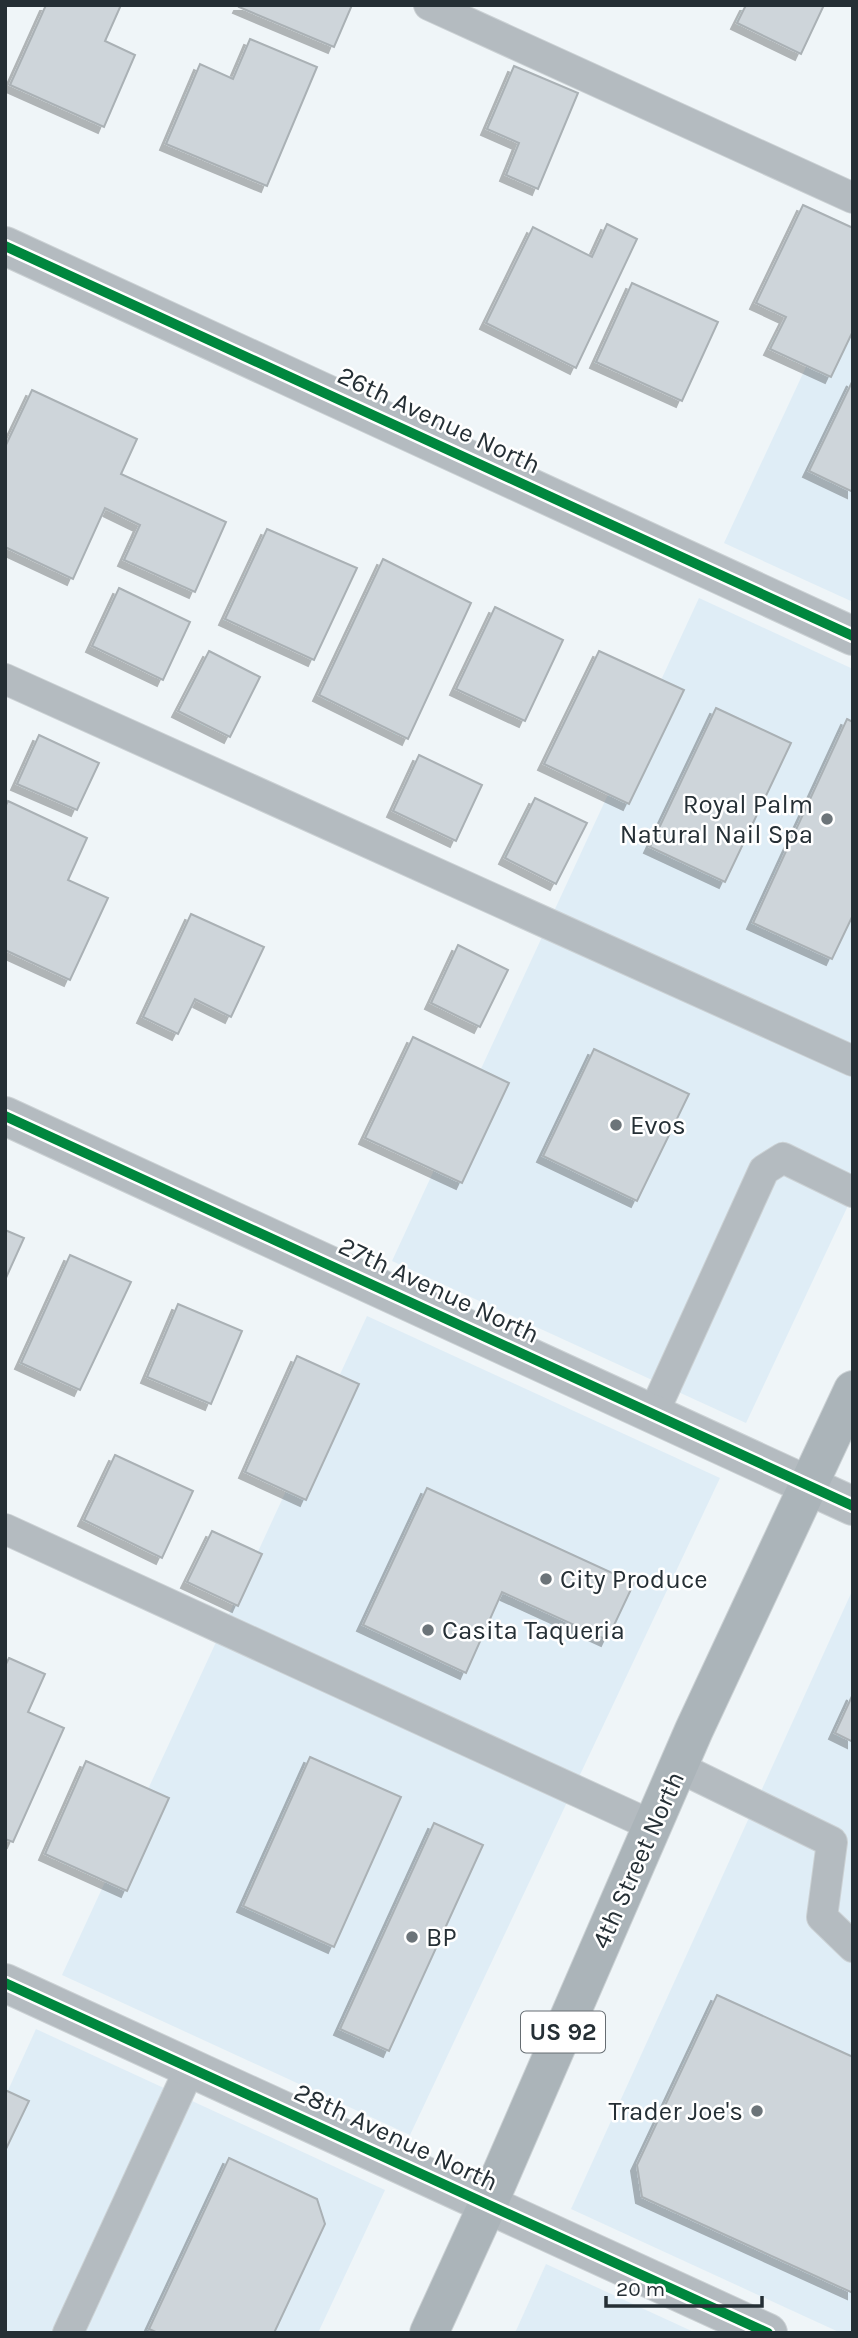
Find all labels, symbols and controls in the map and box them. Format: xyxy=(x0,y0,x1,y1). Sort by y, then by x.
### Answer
street label: 26th Avenue North xyxy=(333,359,545,481)
place label: Royal Palm Natural Nail Spa xyxy=(620,789,813,850)
marker: Royal Palm Natural Nail Spa xyxy=(819,811,835,827)
place label: Evos xyxy=(630,1110,686,1141)
marker: Evos xyxy=(608,1117,624,1133)
street label: 27th Avenue North xyxy=(334,1230,544,1350)
place label: City Produce xyxy=(560,1564,708,1595)
marker: City Produce xyxy=(538,1571,554,1587)
place label: Casita Taqueria xyxy=(442,1615,625,1646)
marker: Casita Taqueria xyxy=(420,1622,436,1638)
street label: 4th Street North xyxy=(585,1767,691,1953)
place label: BP xyxy=(426,1922,457,1953)
marker: BP xyxy=(404,1929,420,1945)
road number: US 92 xyxy=(521,2011,605,2052)
street label: 28th Avenue North xyxy=(289,2076,503,2198)
place label: Trader Joe's xyxy=(609,2096,743,2127)
marker: Trader Joe's xyxy=(749,2103,765,2119)
scale bar xyxy=(606,2264,762,2308)
text: 20 m xyxy=(616,2277,665,2301)

